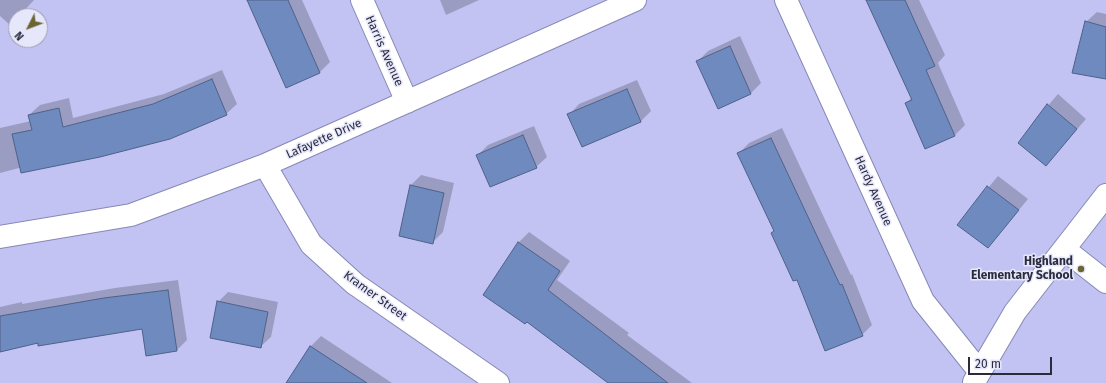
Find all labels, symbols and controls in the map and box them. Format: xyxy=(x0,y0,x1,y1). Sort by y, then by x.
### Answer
north arrow xyxy=(8,8,48,48)
street label: Harris Avenue xyxy=(362,13,406,89)
text: N xyxy=(12,29,27,43)
street label: Lafayette Drive xyxy=(284,116,364,162)
street label: Hardy Avenue xyxy=(851,154,895,228)
place label: Highland Elementary School xyxy=(971,255,1073,283)
marker: Highland Elementary School xyxy=(1076,264,1086,274)
street label: Kramer Street xyxy=(340,268,410,324)
scale bar xyxy=(970,349,1054,375)
text: 20 m xyxy=(975,357,1001,371)

